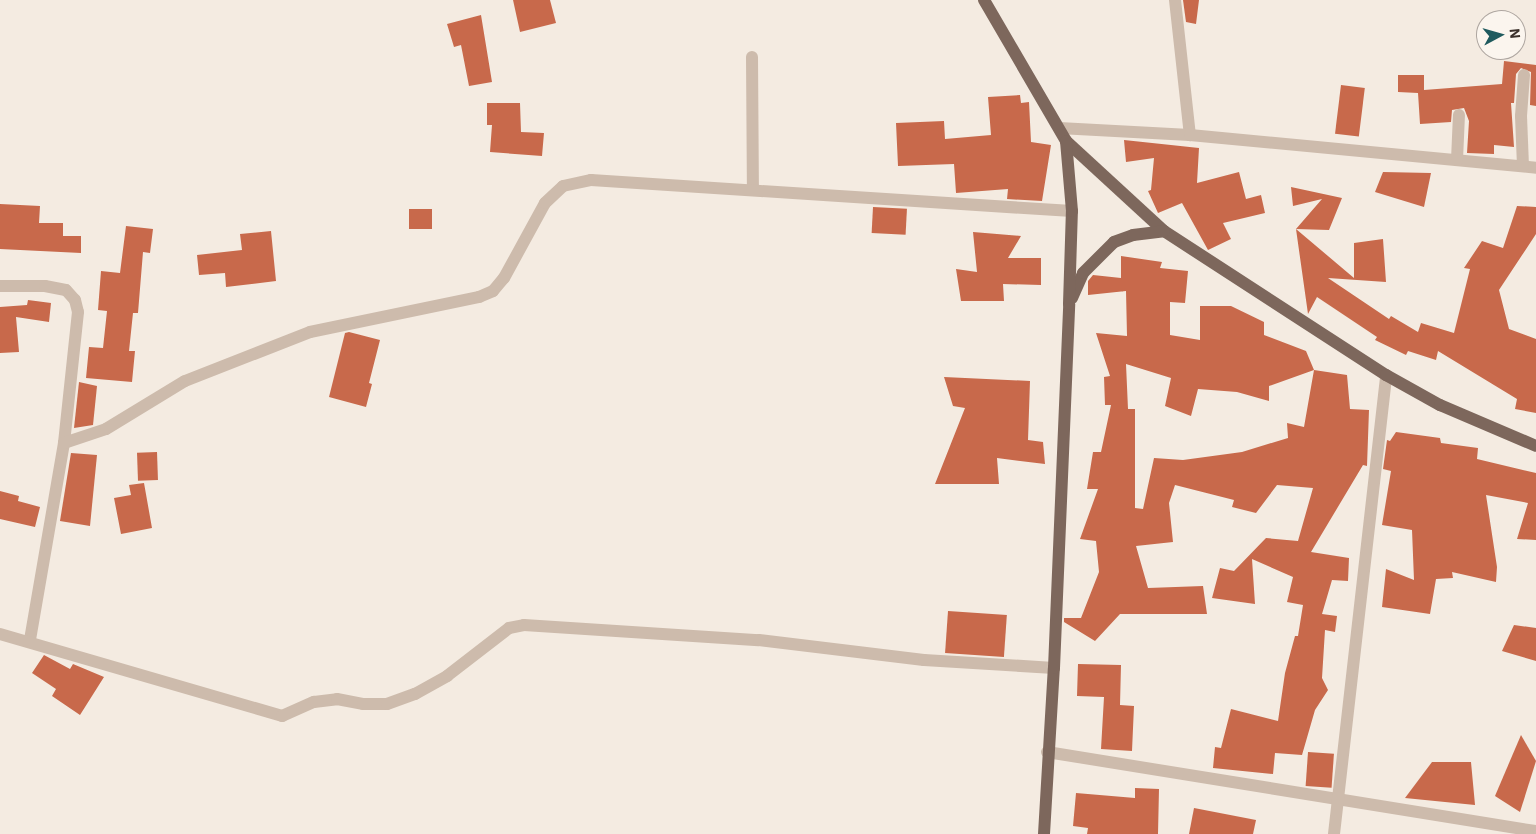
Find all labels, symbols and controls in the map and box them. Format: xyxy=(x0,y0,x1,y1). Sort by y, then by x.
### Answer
north arrow xyxy=(1476,10,1526,60)
text: N xyxy=(1505,28,1524,40)

